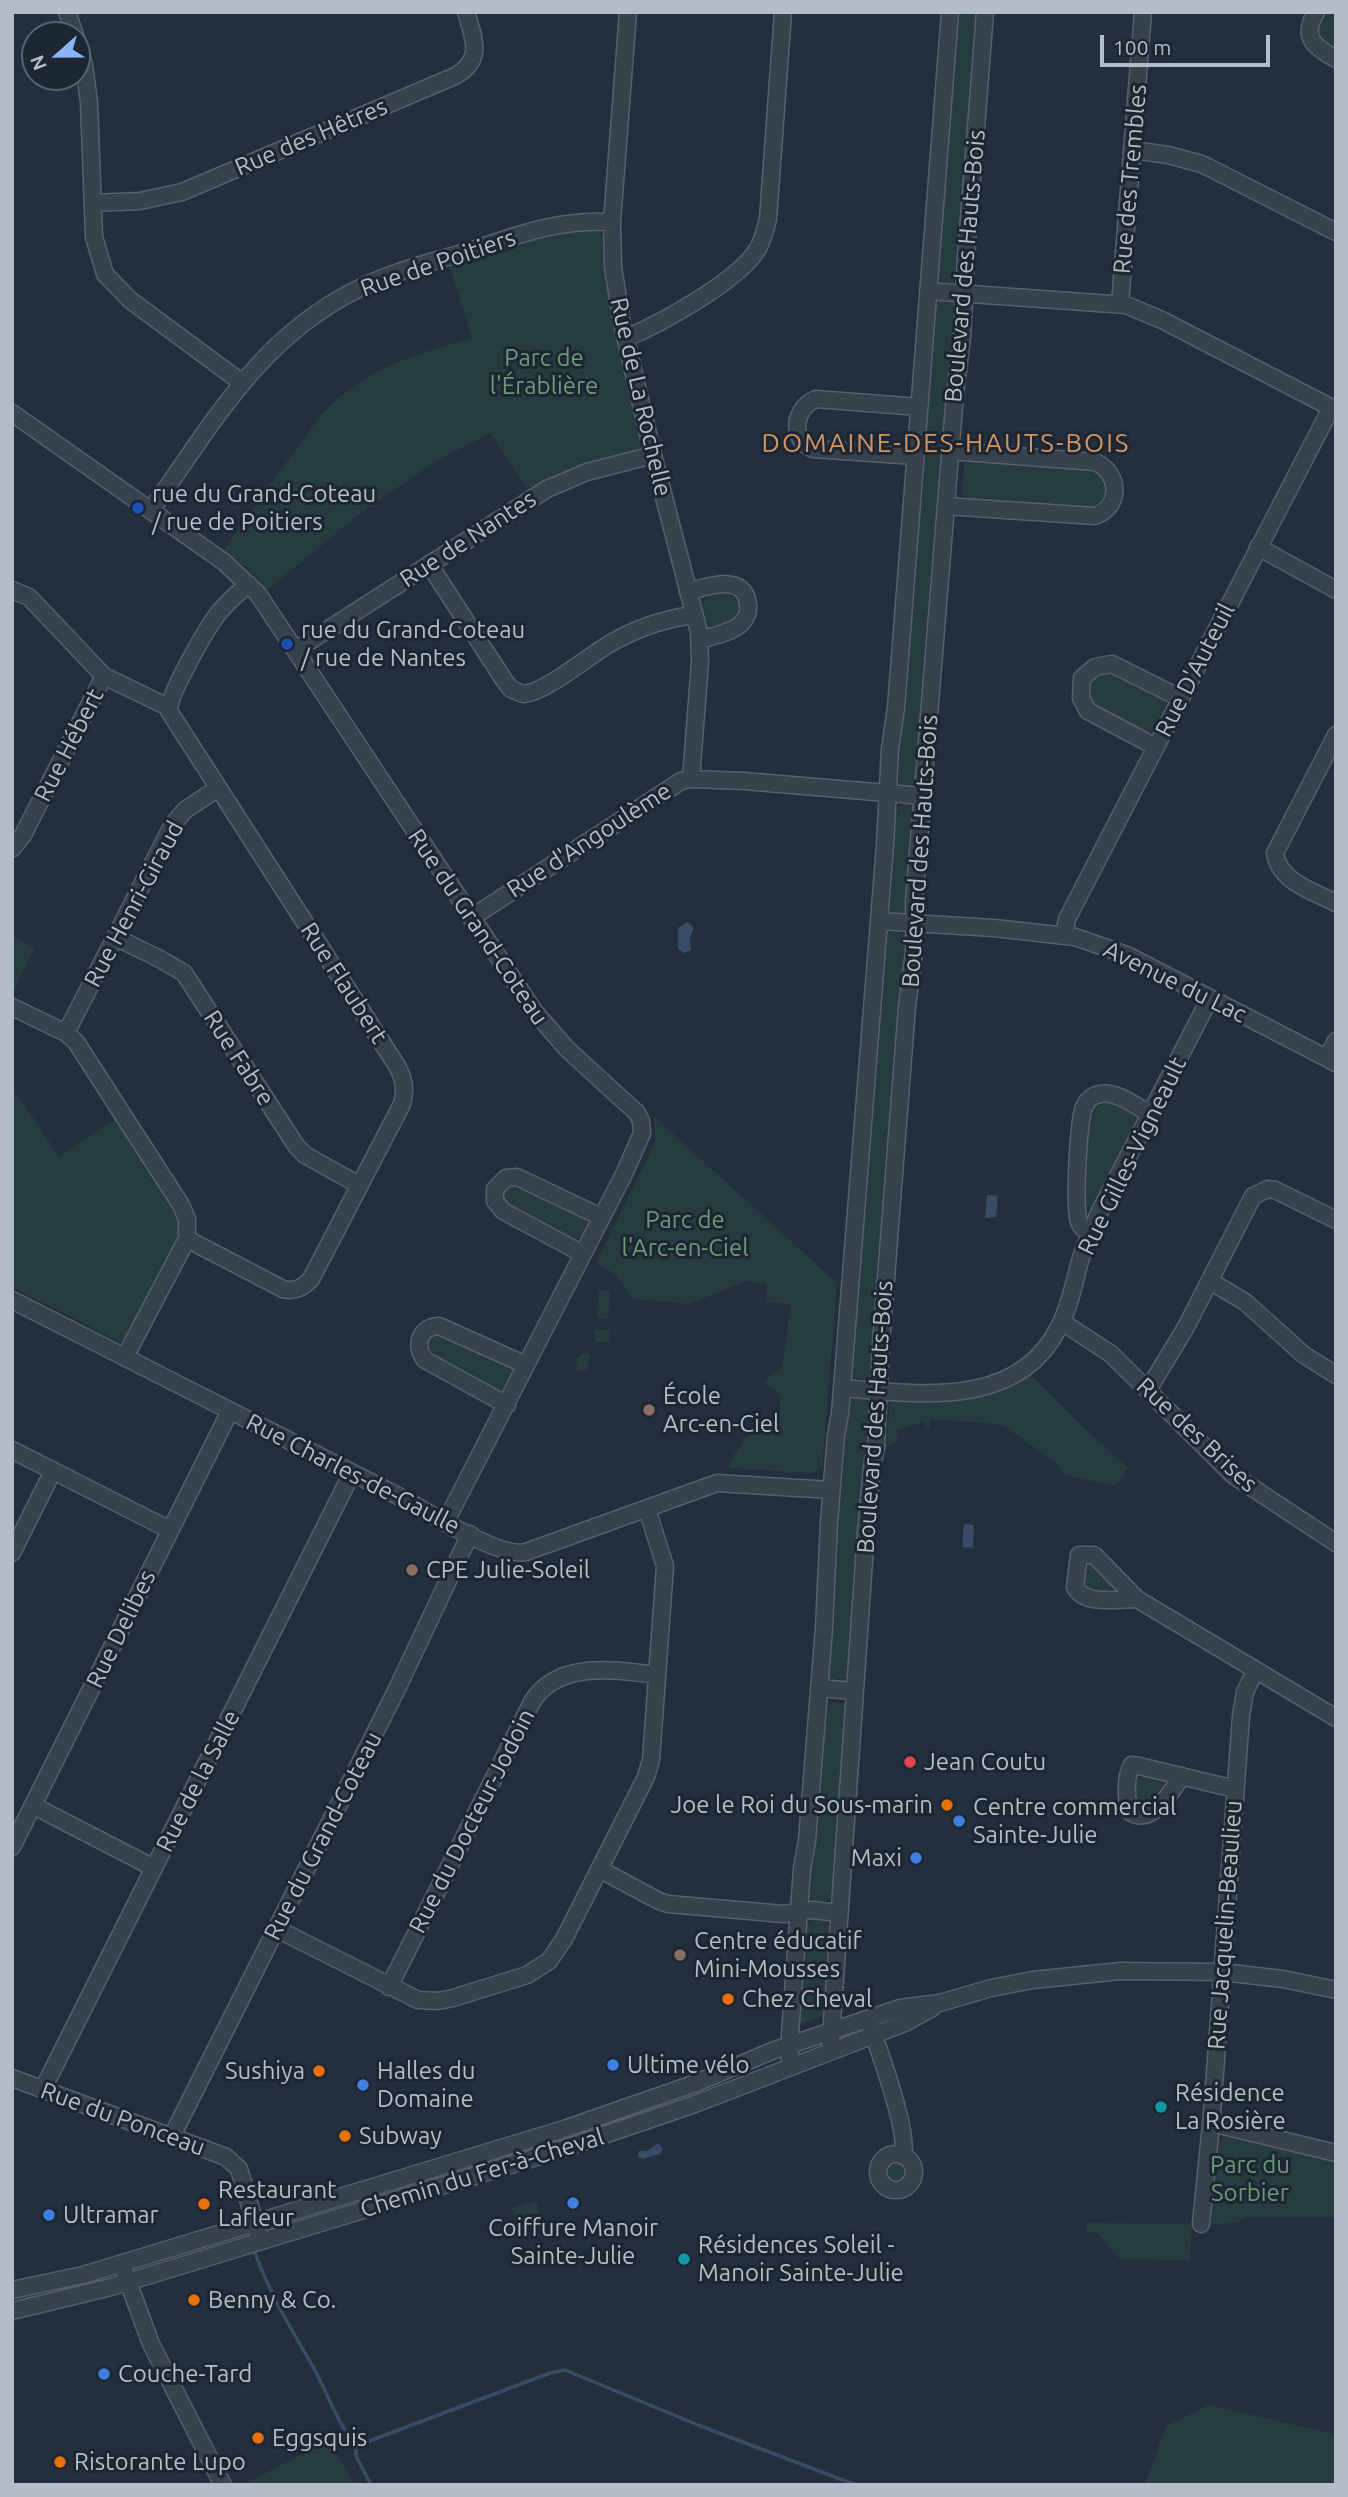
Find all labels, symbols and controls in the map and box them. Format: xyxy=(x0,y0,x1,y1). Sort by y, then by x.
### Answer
north arrow xyxy=(21,21,91,91)
scale bar xyxy=(1103,21,1273,65)
text: 100 m xyxy=(1113,35,1171,59)
text: N xyxy=(25,52,51,73)
street label: Rue des Trembles xyxy=(1107,83,1153,275)
street label: Rue des Hêtres xyxy=(230,92,392,182)
street label: Boulevard des Hauts-Bois xyxy=(939,129,991,403)
street label: Rue de Poitiers xyxy=(357,223,519,303)
street label: Rue de La Rochelle xyxy=(604,295,678,499)
park label: Parc de l'Érablière xyxy=(490,344,598,400)
district label: DOMAINE-DES-HAUTS-BOIS xyxy=(764,427,1128,459)
place label: rue du Grand-Coteau / rue de Poitiers xyxy=(152,480,376,536)
street label: Rue de Nantes xyxy=(395,484,541,594)
marker: rue du Grand-Coteau / rue de Poitiers xyxy=(130,500,146,516)
street label: Rue D'Auteuil xyxy=(1149,598,1241,742)
place label: rue du Grand-Coteau / rue de Nantes xyxy=(301,616,525,672)
marker: rue du Grand-Coteau / rue de Nantes xyxy=(279,636,295,652)
street label: Rue Hébert xyxy=(28,684,110,806)
street label: Boulevard des Hauts-Bois xyxy=(896,714,944,988)
street label: Rue d'Angoulème xyxy=(501,776,677,904)
street label: Rue Henri-Giraud xyxy=(78,816,190,992)
street label: Rue du Grand-Coteau xyxy=(402,824,554,1030)
street label: Rue Flaubert xyxy=(294,917,394,1049)
street label: Avenue du Lac xyxy=(1099,935,1251,1029)
street label: Rue Fabre xyxy=(198,1005,280,1111)
street label: Rue Gilles-Vigneault xyxy=(1072,1052,1192,1260)
park label: Parc de l'Arc-en-Ciel xyxy=(622,1206,748,1262)
street label: Boulevard des Hauts-Bois xyxy=(851,1280,899,1554)
street label: Rue des Brises xyxy=(1131,1372,1263,1498)
place label: École Arc-en-Ciel xyxy=(663,1382,779,1438)
marker: École Arc-en-Ciel xyxy=(641,1402,657,1418)
street label: Rue Charles-de-Gaulle xyxy=(241,1408,465,1540)
place label: CPE Julie-Soleil xyxy=(426,1556,590,1584)
marker: CPE Julie-Soleil xyxy=(404,1562,420,1578)
street label: Rue Delibes xyxy=(80,1565,162,1693)
street label: Rue du Docteur-Jodoin xyxy=(403,1704,541,1938)
street label: Rue de la Salle xyxy=(150,1705,246,1857)
street label: Rue du Grand-Coteau xyxy=(258,1727,388,1945)
place label: Jean Coutu xyxy=(924,1748,1046,1776)
marker: Jean Coutu xyxy=(902,1754,918,1770)
place label: Joe le Roi du Sous-marin xyxy=(671,1791,933,1819)
place label: Centre commercial Sainte-Julie xyxy=(973,1793,1176,1849)
marker: Joe le Roi du Sous-marin xyxy=(939,1797,955,1813)
street label: Rue Jacquelin-Beaulieu xyxy=(1202,1799,1248,2051)
marker: Centre commercial Sainte-Julie xyxy=(951,1813,967,1829)
place label: Maxi xyxy=(851,1844,902,1872)
marker: Maxi xyxy=(908,1850,924,1866)
place label: Centre éducatif Mini-Mousses xyxy=(694,1927,862,1983)
marker: Centre éducatif Mini-Mousses xyxy=(672,1947,688,1963)
place label: Chez Cheval xyxy=(742,1985,872,2013)
marker: Chez Cheval xyxy=(720,1991,736,2007)
place label: Ultime vélo xyxy=(627,2051,750,2079)
place label: Sushiya xyxy=(225,2057,305,2085)
place label: Halles du Domaine xyxy=(377,2057,476,2113)
marker: Ultime vélo xyxy=(605,2057,621,2073)
marker: Sushiya xyxy=(311,2063,327,2079)
street label: Rue du Ponceau xyxy=(37,2076,209,2162)
marker: Halles du Domaine xyxy=(355,2077,371,2093)
place label: Résidence La Rosière xyxy=(1175,2079,1286,2135)
marker: Résidence La Rosière xyxy=(1153,2099,1169,2115)
street label: Chemin du Fer-à-Cheval xyxy=(357,2122,607,2224)
place label: Subway xyxy=(359,2122,442,2150)
marker: Subway xyxy=(337,2128,353,2144)
park label: Parc du Sorbier xyxy=(1210,2151,1290,2207)
place label: Restaurant Lafleur xyxy=(218,2176,337,2232)
marker: Coiffure Manoir Sainte-Julie xyxy=(565,2195,581,2211)
marker: Restaurant Lafleur xyxy=(196,2196,212,2212)
place label: Ultramar xyxy=(63,2201,159,2229)
marker: Ultramar xyxy=(41,2207,57,2223)
place label: Coiffure Manoir Sainte-Julie xyxy=(488,2214,658,2270)
place label: Résidences Soleil - Manoir Sainte-Julie xyxy=(698,2231,904,2287)
marker: Résidences Soleil - Manoir Sainte-Julie xyxy=(676,2251,692,2267)
place label: Benny & Co. xyxy=(208,2286,337,2314)
marker: Benny & Co. xyxy=(186,2292,202,2308)
place label: Couche-Tard xyxy=(118,2360,252,2388)
marker: Couche-Tard xyxy=(96,2366,112,2382)
place label: Eggsquis xyxy=(272,2424,367,2452)
marker: Eggsquis xyxy=(250,2430,266,2446)
place label: Ristorante Lupo xyxy=(74,2448,246,2476)
marker: Ristorante Lupo xyxy=(52,2454,68,2470)

